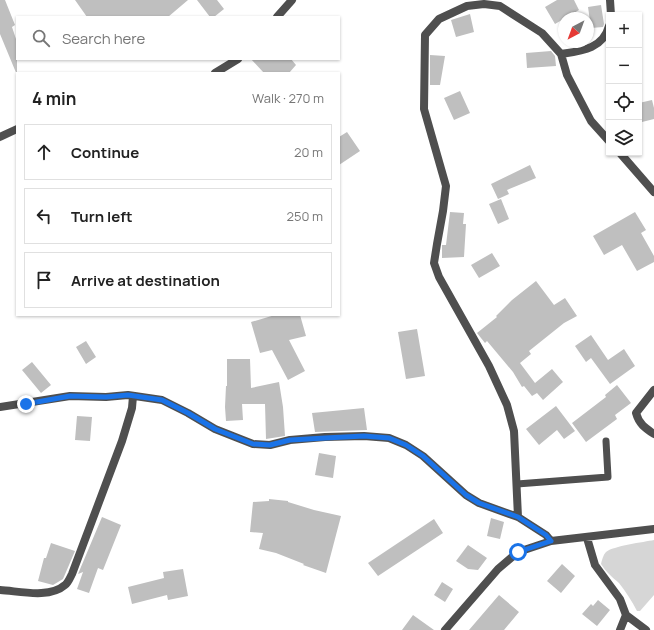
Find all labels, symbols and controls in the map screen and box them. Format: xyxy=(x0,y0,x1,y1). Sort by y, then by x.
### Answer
north arrow xyxy=(558,12,594,48)
map controls xyxy=(606,12,642,156)
button: + xyxy=(606,12,642,48)
search box xyxy=(16,16,340,60)
icon: search xyxy=(30,27,52,49)
text: Search here xyxy=(62,28,145,49)
button: − xyxy=(606,48,642,84)
button: locate xyxy=(606,84,642,120)
text: 4 min xyxy=(32,87,76,110)
text: Walk · 270 m xyxy=(252,89,324,107)
button: layers xyxy=(606,120,642,156)
icon: ahead xyxy=(33,141,55,163)
text: Continue xyxy=(71,142,139,163)
text: 20 m xyxy=(294,143,323,161)
icon: left xyxy=(33,205,55,227)
text: Turn left xyxy=(71,206,133,227)
text: 250 m xyxy=(287,207,323,225)
icon: arrive xyxy=(33,269,55,291)
text: Arrive at destination xyxy=(71,270,220,291)
route end xyxy=(17,395,35,413)
route start xyxy=(509,543,527,561)

